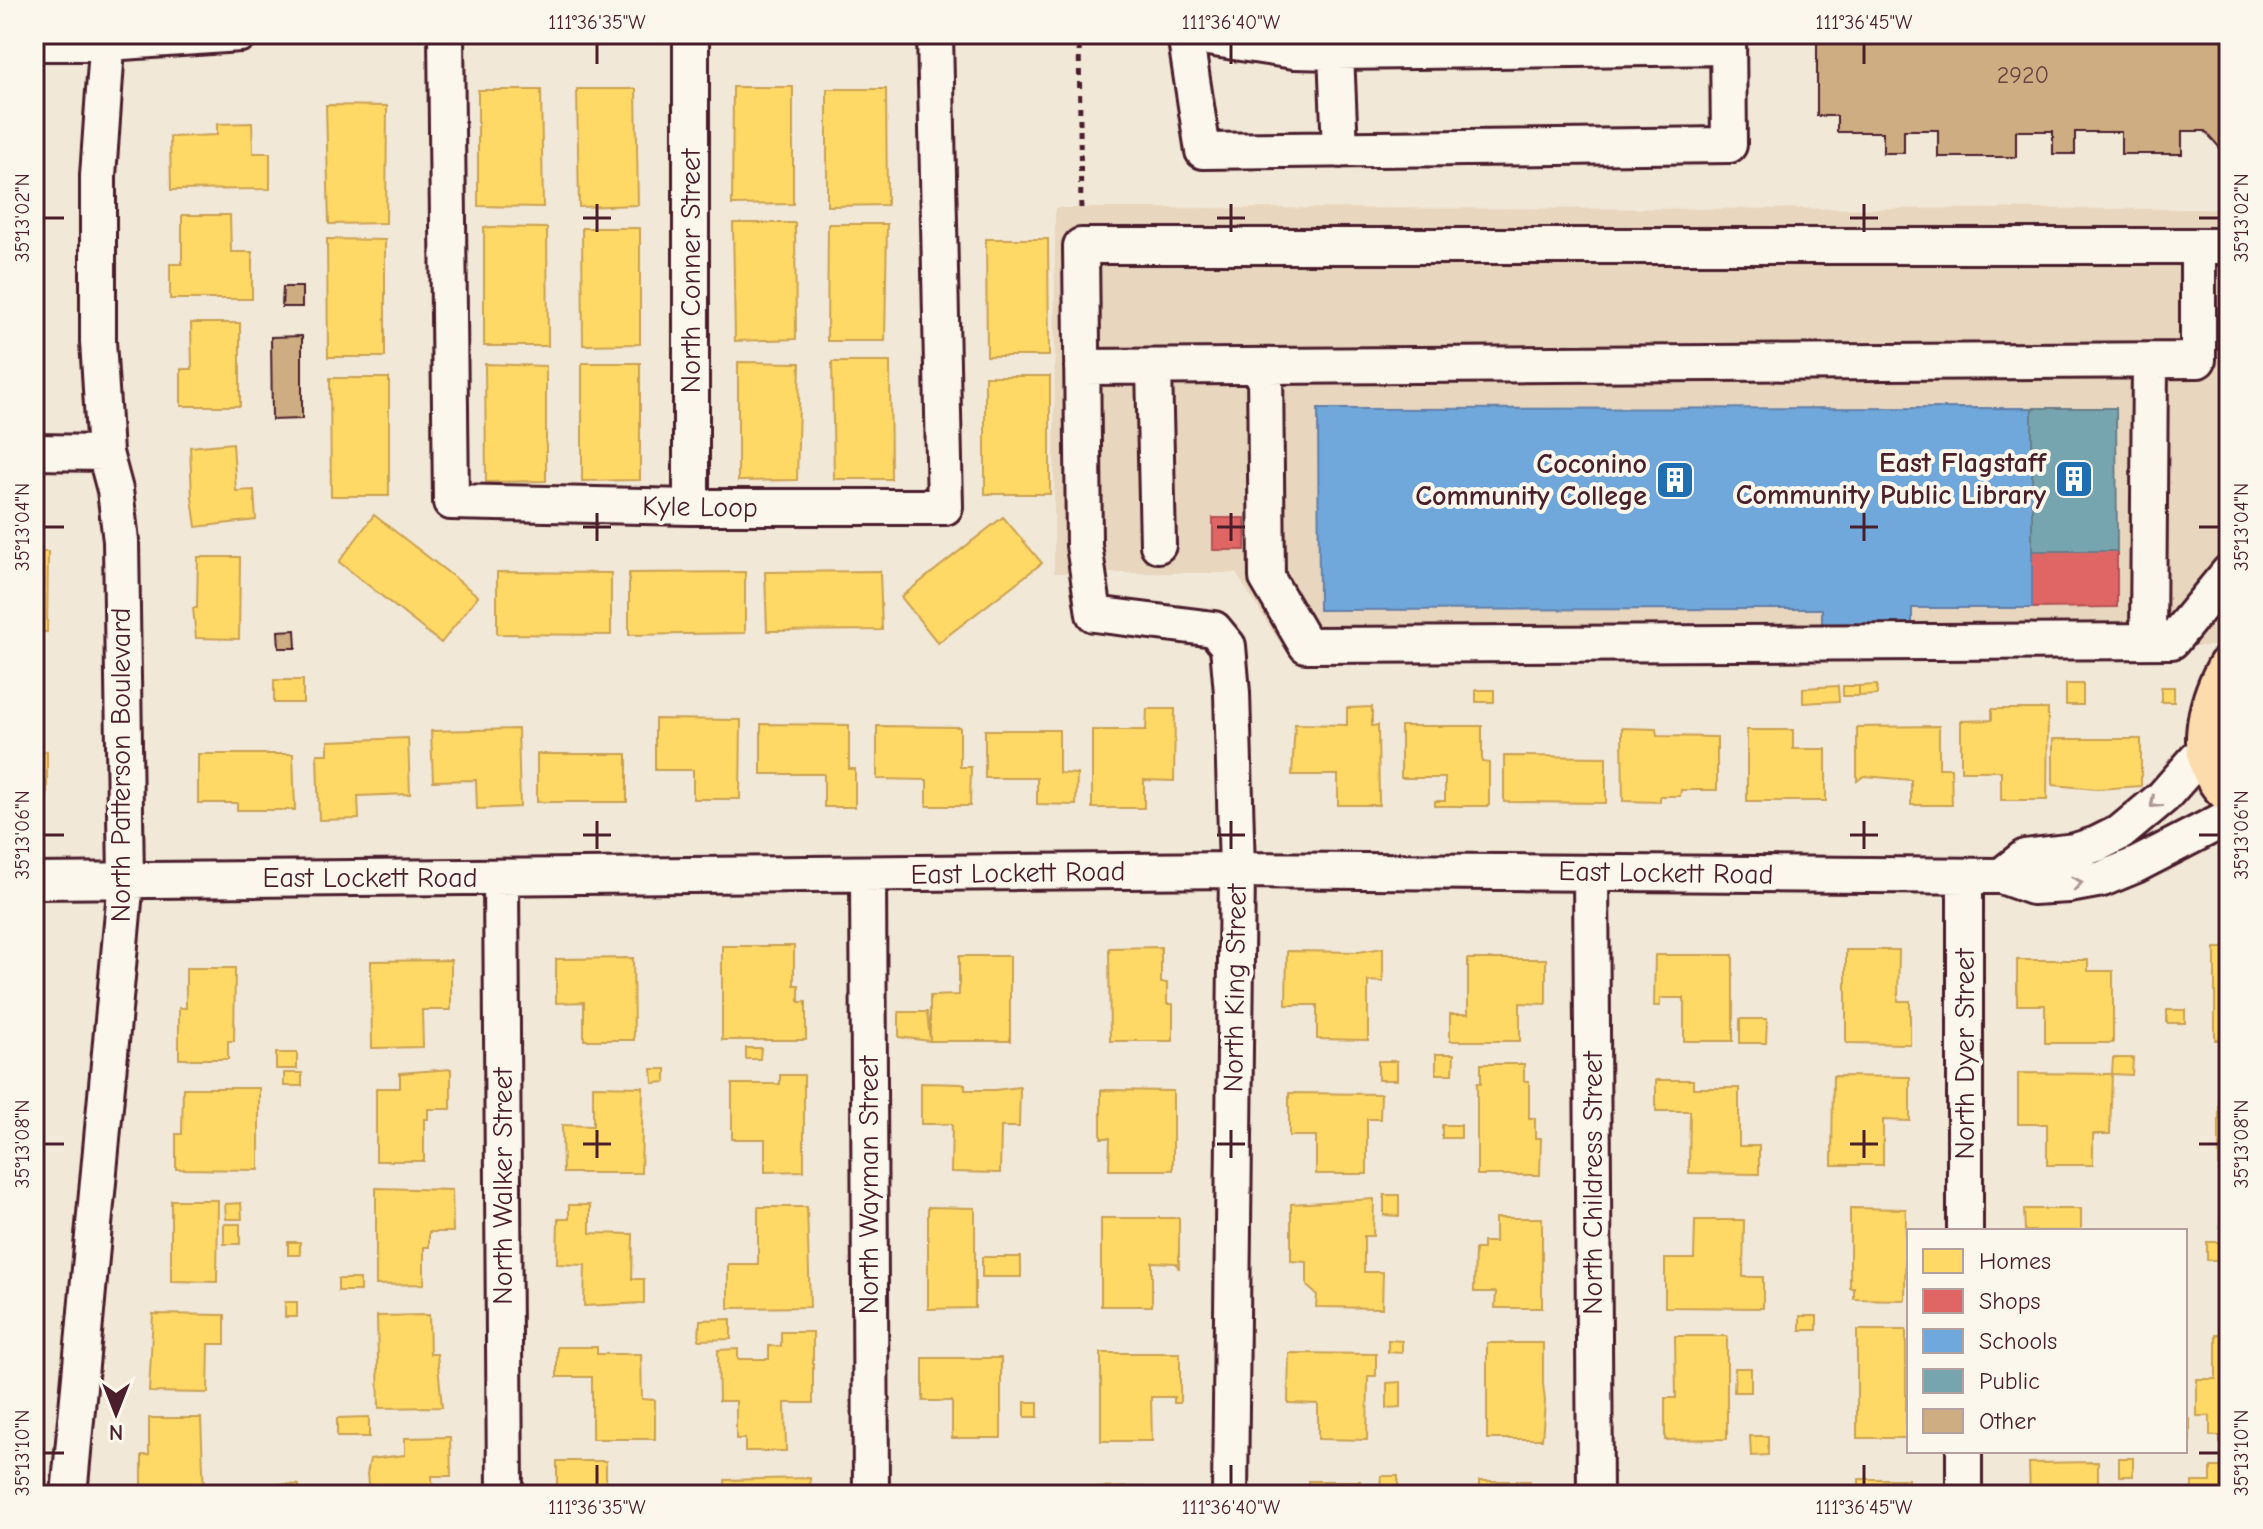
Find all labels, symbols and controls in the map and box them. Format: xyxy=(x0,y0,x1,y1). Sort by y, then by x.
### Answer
text: 111°36'35"W xyxy=(548,11,646,34)
text: 111°36'40"W xyxy=(1182,11,1281,34)
text: 111°36'45"W xyxy=(1816,11,1913,34)
house number: 2920 xyxy=(1997,61,2049,89)
street label: North Conner Street xyxy=(675,148,707,393)
text: 35°13'02"N xyxy=(11,173,34,263)
text: 35°13'02"N xyxy=(2230,173,2253,263)
place label: East Flagstaff Community Public Library xyxy=(1736,447,2047,511)
place label: Coconino Community College xyxy=(1415,448,1647,512)
building icon: East Flagstaff Community Public Library xyxy=(2053,458,2095,500)
building icon: Coconino Community College xyxy=(1654,459,1696,501)
text: 35°13'04"N xyxy=(11,483,34,571)
text: 35°13'04"N xyxy=(2230,483,2253,571)
street label: Kyle Loop xyxy=(642,490,758,524)
street label: North Patterson Boulevard xyxy=(105,608,137,922)
text: 35°13'06"N xyxy=(11,790,34,880)
text: 35°13'06"N xyxy=(2230,790,2253,880)
one-way arrow xyxy=(2150,794,2165,808)
street label: East Lockett Road xyxy=(910,855,1126,891)
street label: East Lockett Road xyxy=(1558,855,1774,891)
street label: East Lockett Road xyxy=(263,862,478,894)
one-way arrow xyxy=(2070,876,2084,893)
street label: North King Street xyxy=(1217,882,1253,1093)
street label: North Dyer Street xyxy=(1949,947,1981,1160)
street label: North Childress Street xyxy=(1577,1050,1609,1315)
street label: North Wayman Street xyxy=(853,1055,885,1314)
street label: North Walker Street xyxy=(487,1066,519,1305)
text: 35°13'08"N xyxy=(11,1100,34,1189)
text: 35°13'08"N xyxy=(2230,1100,2253,1189)
legend xyxy=(1907,1229,2187,1453)
text: Homes xyxy=(1979,1247,2051,1275)
text: Shops xyxy=(1979,1287,2040,1315)
text: Schools xyxy=(1979,1327,2057,1355)
text: Public xyxy=(1979,1367,2040,1395)
north arrow xyxy=(76,1373,156,1453)
text: Other xyxy=(1979,1407,2036,1435)
text: 35°13'10"N xyxy=(11,1410,34,1496)
text: 35°13'10"N xyxy=(2230,1410,2253,1496)
text: N xyxy=(109,1419,123,1445)
text: 111°36'35"W xyxy=(548,1496,646,1519)
text: 111°36'40"W xyxy=(1182,1496,1281,1519)
text: 111°36'45"W xyxy=(1816,1496,1913,1519)

